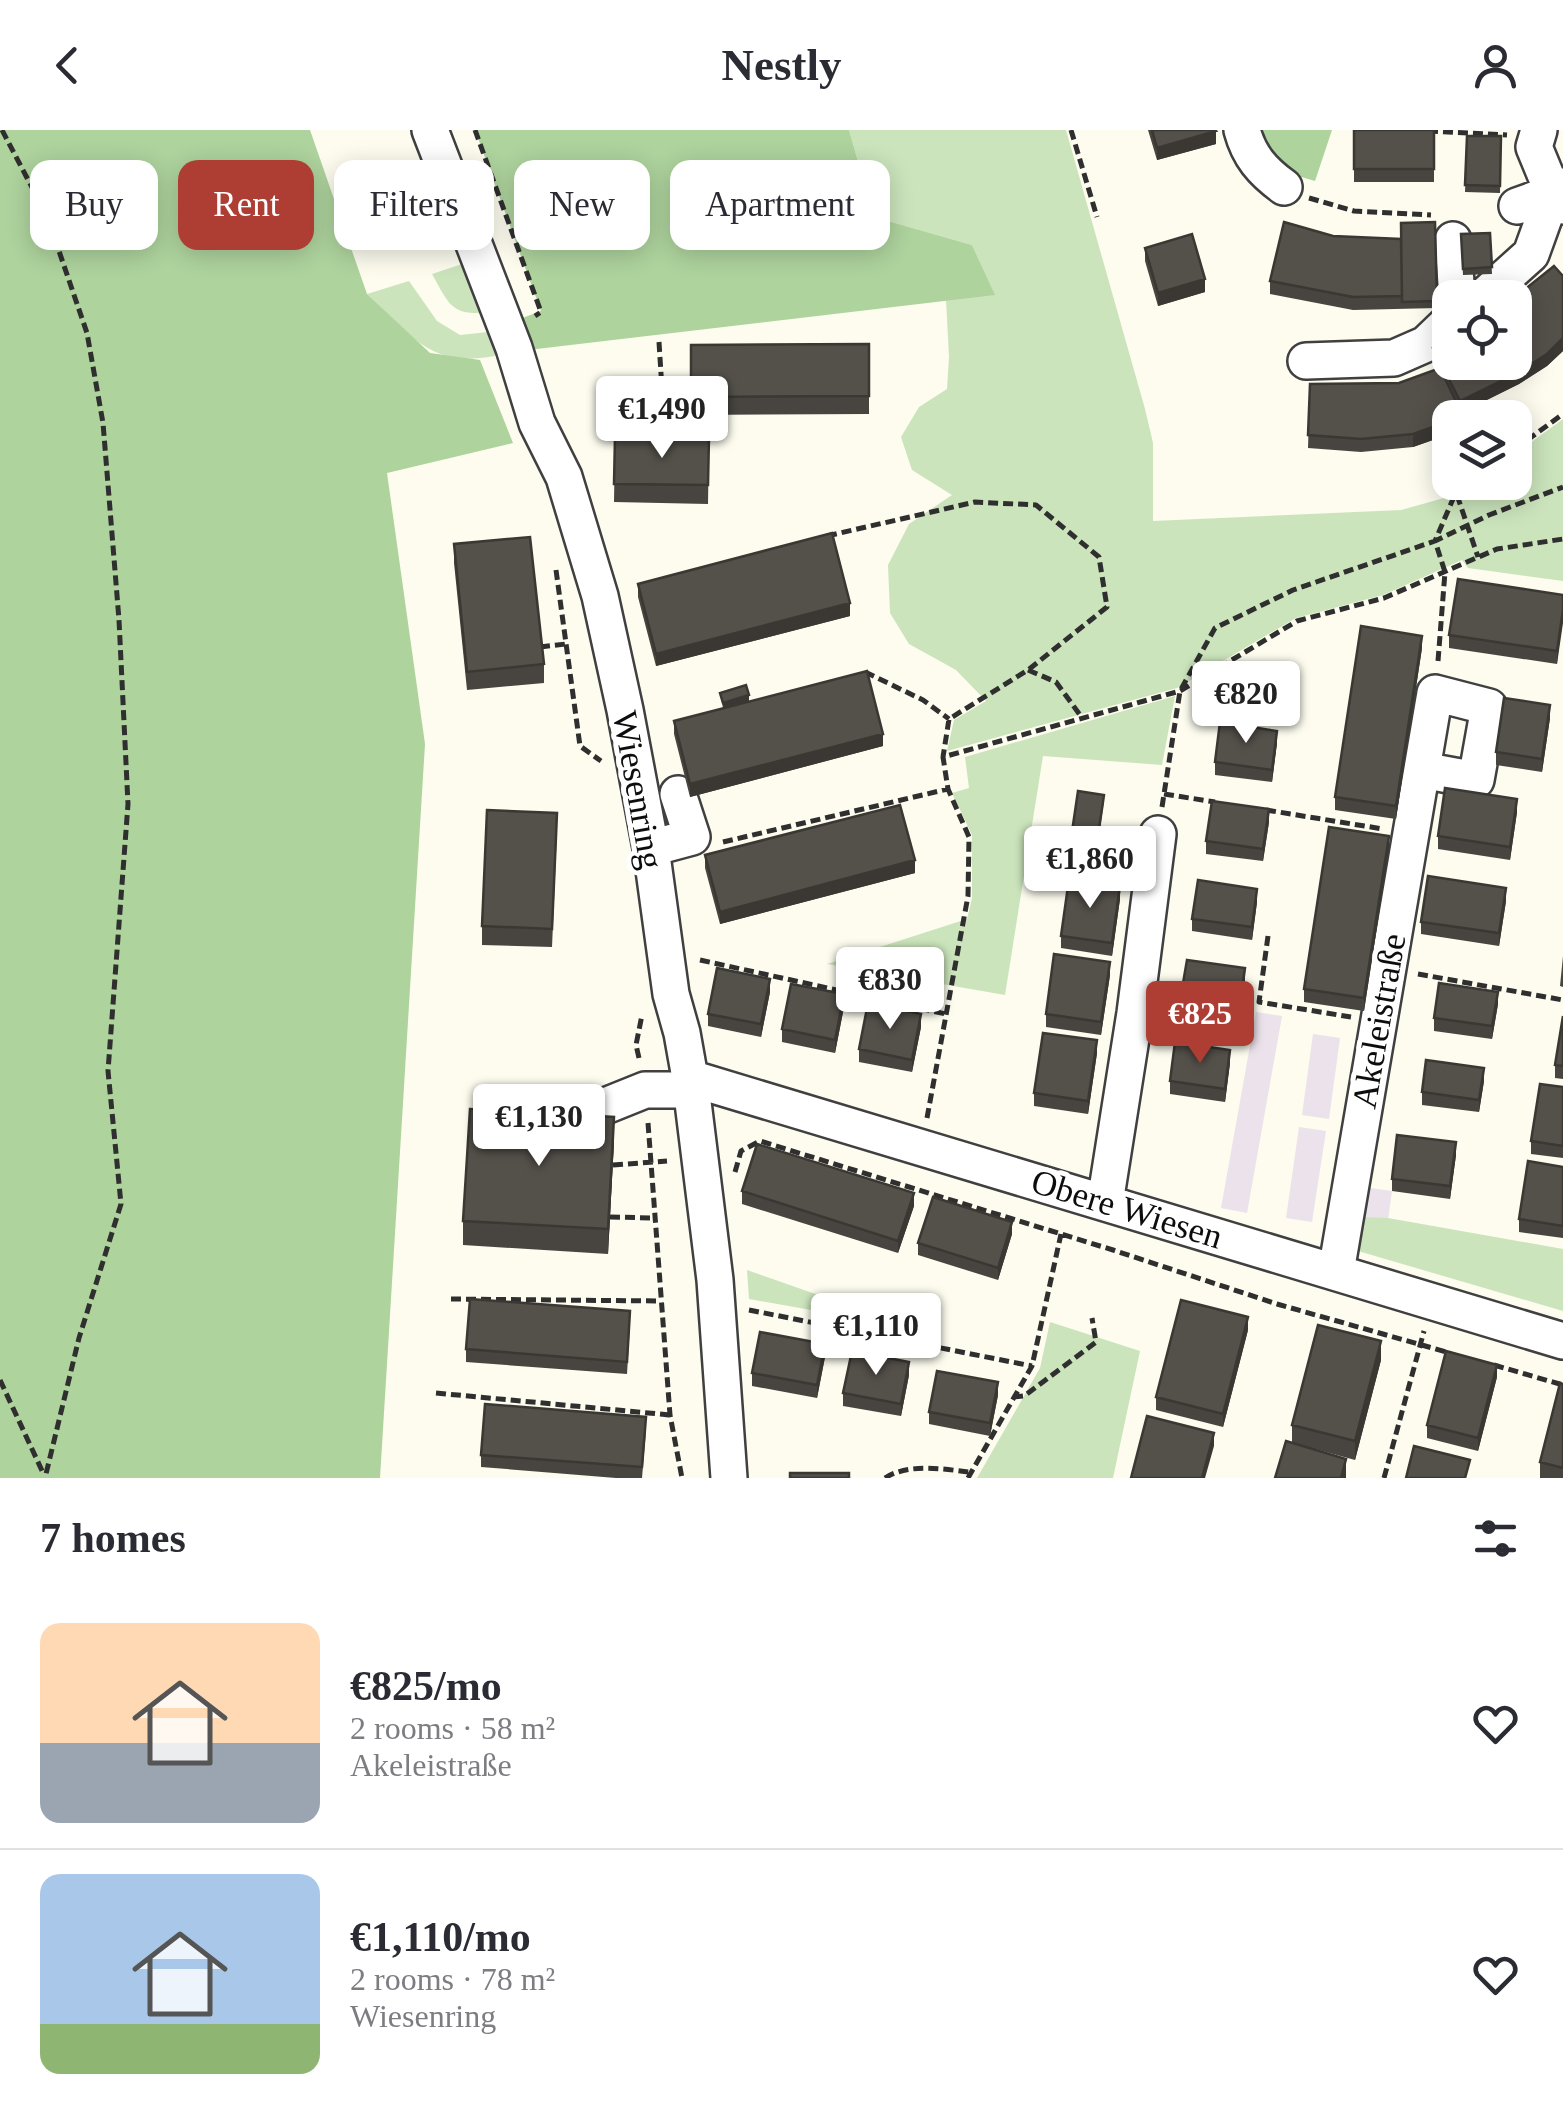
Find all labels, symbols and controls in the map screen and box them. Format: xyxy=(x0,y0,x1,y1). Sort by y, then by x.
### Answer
icon: back xyxy=(40,38,95,93)
icon: person xyxy=(1468,38,1523,93)
text: Nestly xyxy=(722,40,841,90)
chip: Buy xyxy=(30,160,158,250)
chip: Rent xyxy=(178,160,314,250)
chip: Filters xyxy=(334,160,494,250)
chip: New xyxy=(514,160,650,250)
chip: Apartment xyxy=(670,160,890,250)
map controls xyxy=(1432,280,1532,500)
button: locate xyxy=(1432,280,1532,380)
pin: €1,490 xyxy=(581,376,743,461)
text: €1,490 xyxy=(618,390,706,426)
button: layers xyxy=(1432,400,1532,500)
pin: €820 xyxy=(1187,661,1305,746)
text: €820 xyxy=(1214,675,1278,711)
street label: Wiesenring xyxy=(605,708,671,872)
pin: €1,860 xyxy=(1009,826,1171,911)
text: €1,860 xyxy=(1046,840,1134,876)
street label: Akeleistraße xyxy=(1344,931,1414,1111)
pin: €830 xyxy=(831,947,949,1032)
text: €830 xyxy=(858,961,922,997)
pin: €825 xyxy=(1141,981,1259,1066)
text: €825 xyxy=(1168,995,1232,1031)
pin: €1,130 xyxy=(458,1084,620,1169)
text: €1,130 xyxy=(495,1098,583,1134)
street label: Obere Wiesen xyxy=(1027,1162,1227,1256)
pin: €1,110 xyxy=(795,1293,957,1378)
text: €1,110 xyxy=(833,1307,919,1343)
icon: filters xyxy=(1468,1511,1523,1566)
text: 7 homes xyxy=(40,1515,186,1561)
icon: home xyxy=(120,1663,240,1783)
text: €825/mo xyxy=(350,1663,502,1709)
icon: heart xyxy=(1468,1696,1523,1751)
text: 2 rooms · 58 m² xyxy=(350,1710,555,1746)
text: Akeleistraße xyxy=(350,1747,512,1783)
icon: home xyxy=(120,1914,240,2034)
text: €1,110/mo xyxy=(350,1914,531,1960)
icon: heart xyxy=(1468,1947,1523,2002)
text: 2 rooms · 78 m² xyxy=(350,1961,555,1997)
text: Wiesenring xyxy=(350,1998,496,2034)

